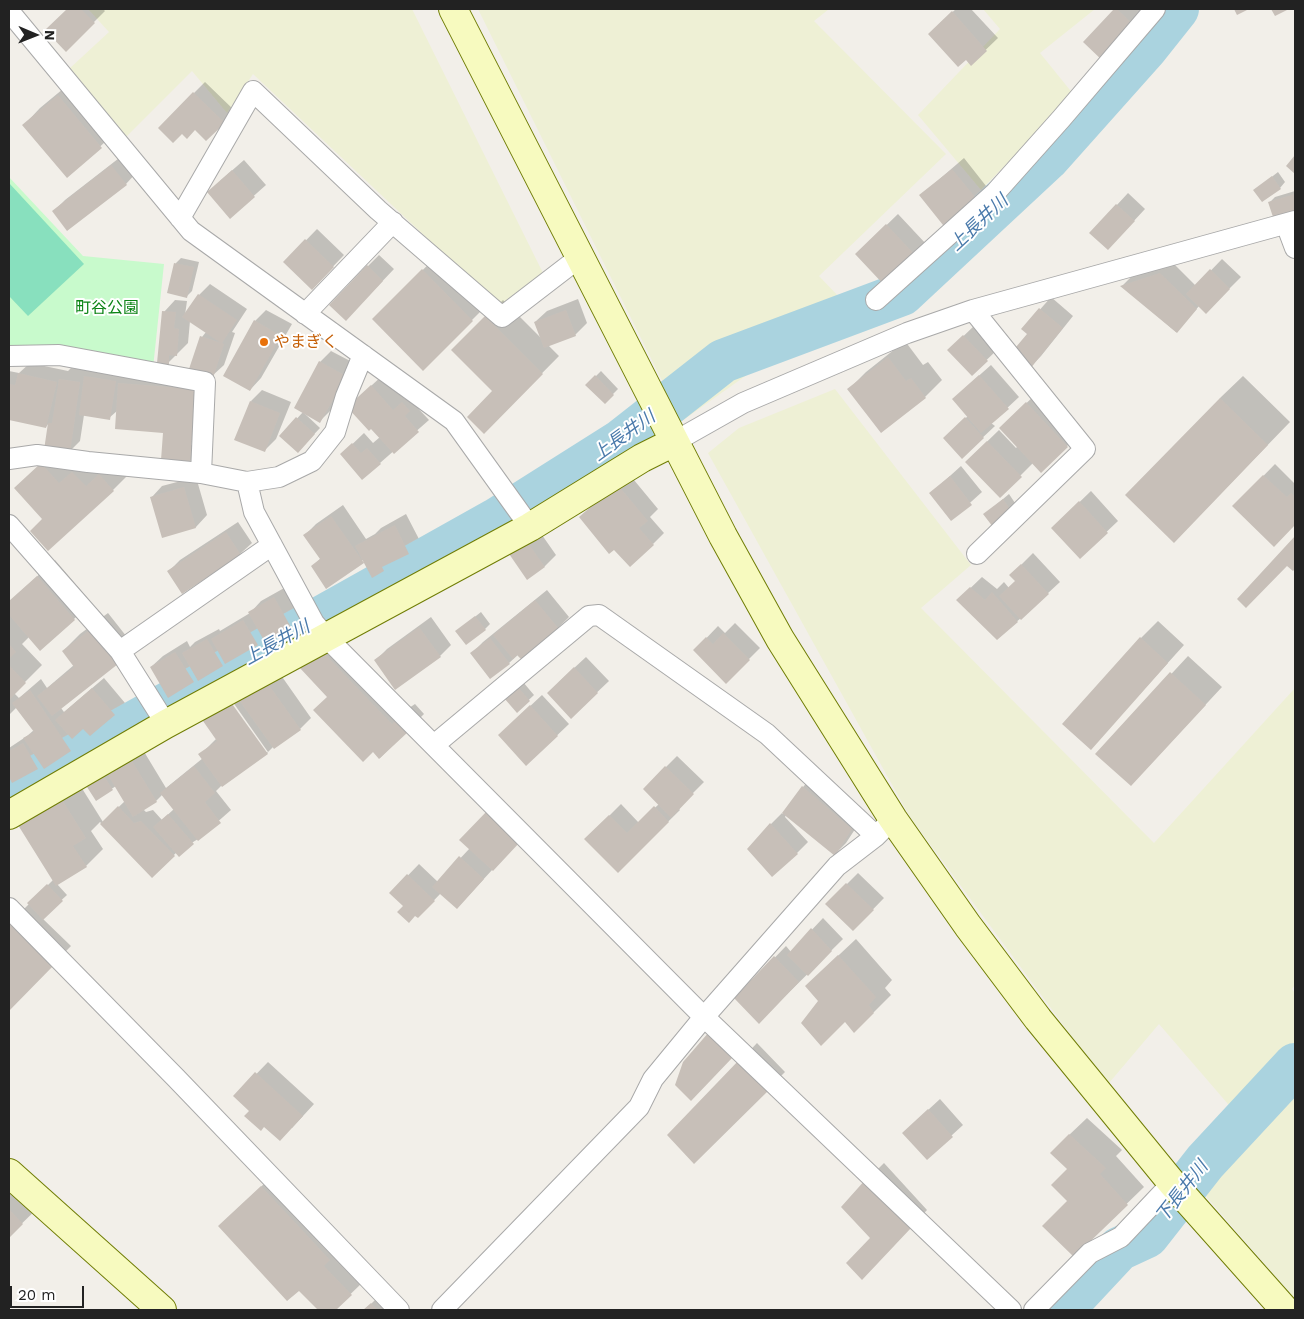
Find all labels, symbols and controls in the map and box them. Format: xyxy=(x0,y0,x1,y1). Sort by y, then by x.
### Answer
north arrow xyxy=(10,10,60,60)
text: N xyxy=(42,30,58,41)
water label: 上長井川 xyxy=(945,191,1013,255)
park label: 町谷公園 xyxy=(75,298,139,318)
place label: やまぎく xyxy=(274,332,338,352)
marker: やまぎく xyxy=(258,336,270,348)
water label: 上長井川 xyxy=(589,406,659,466)
water label: 上長井川 xyxy=(240,616,314,670)
water label: 下長井川 xyxy=(1151,1157,1213,1227)
scale bar xyxy=(12,1276,86,1308)
text: 20 m xyxy=(18,1286,56,1304)

